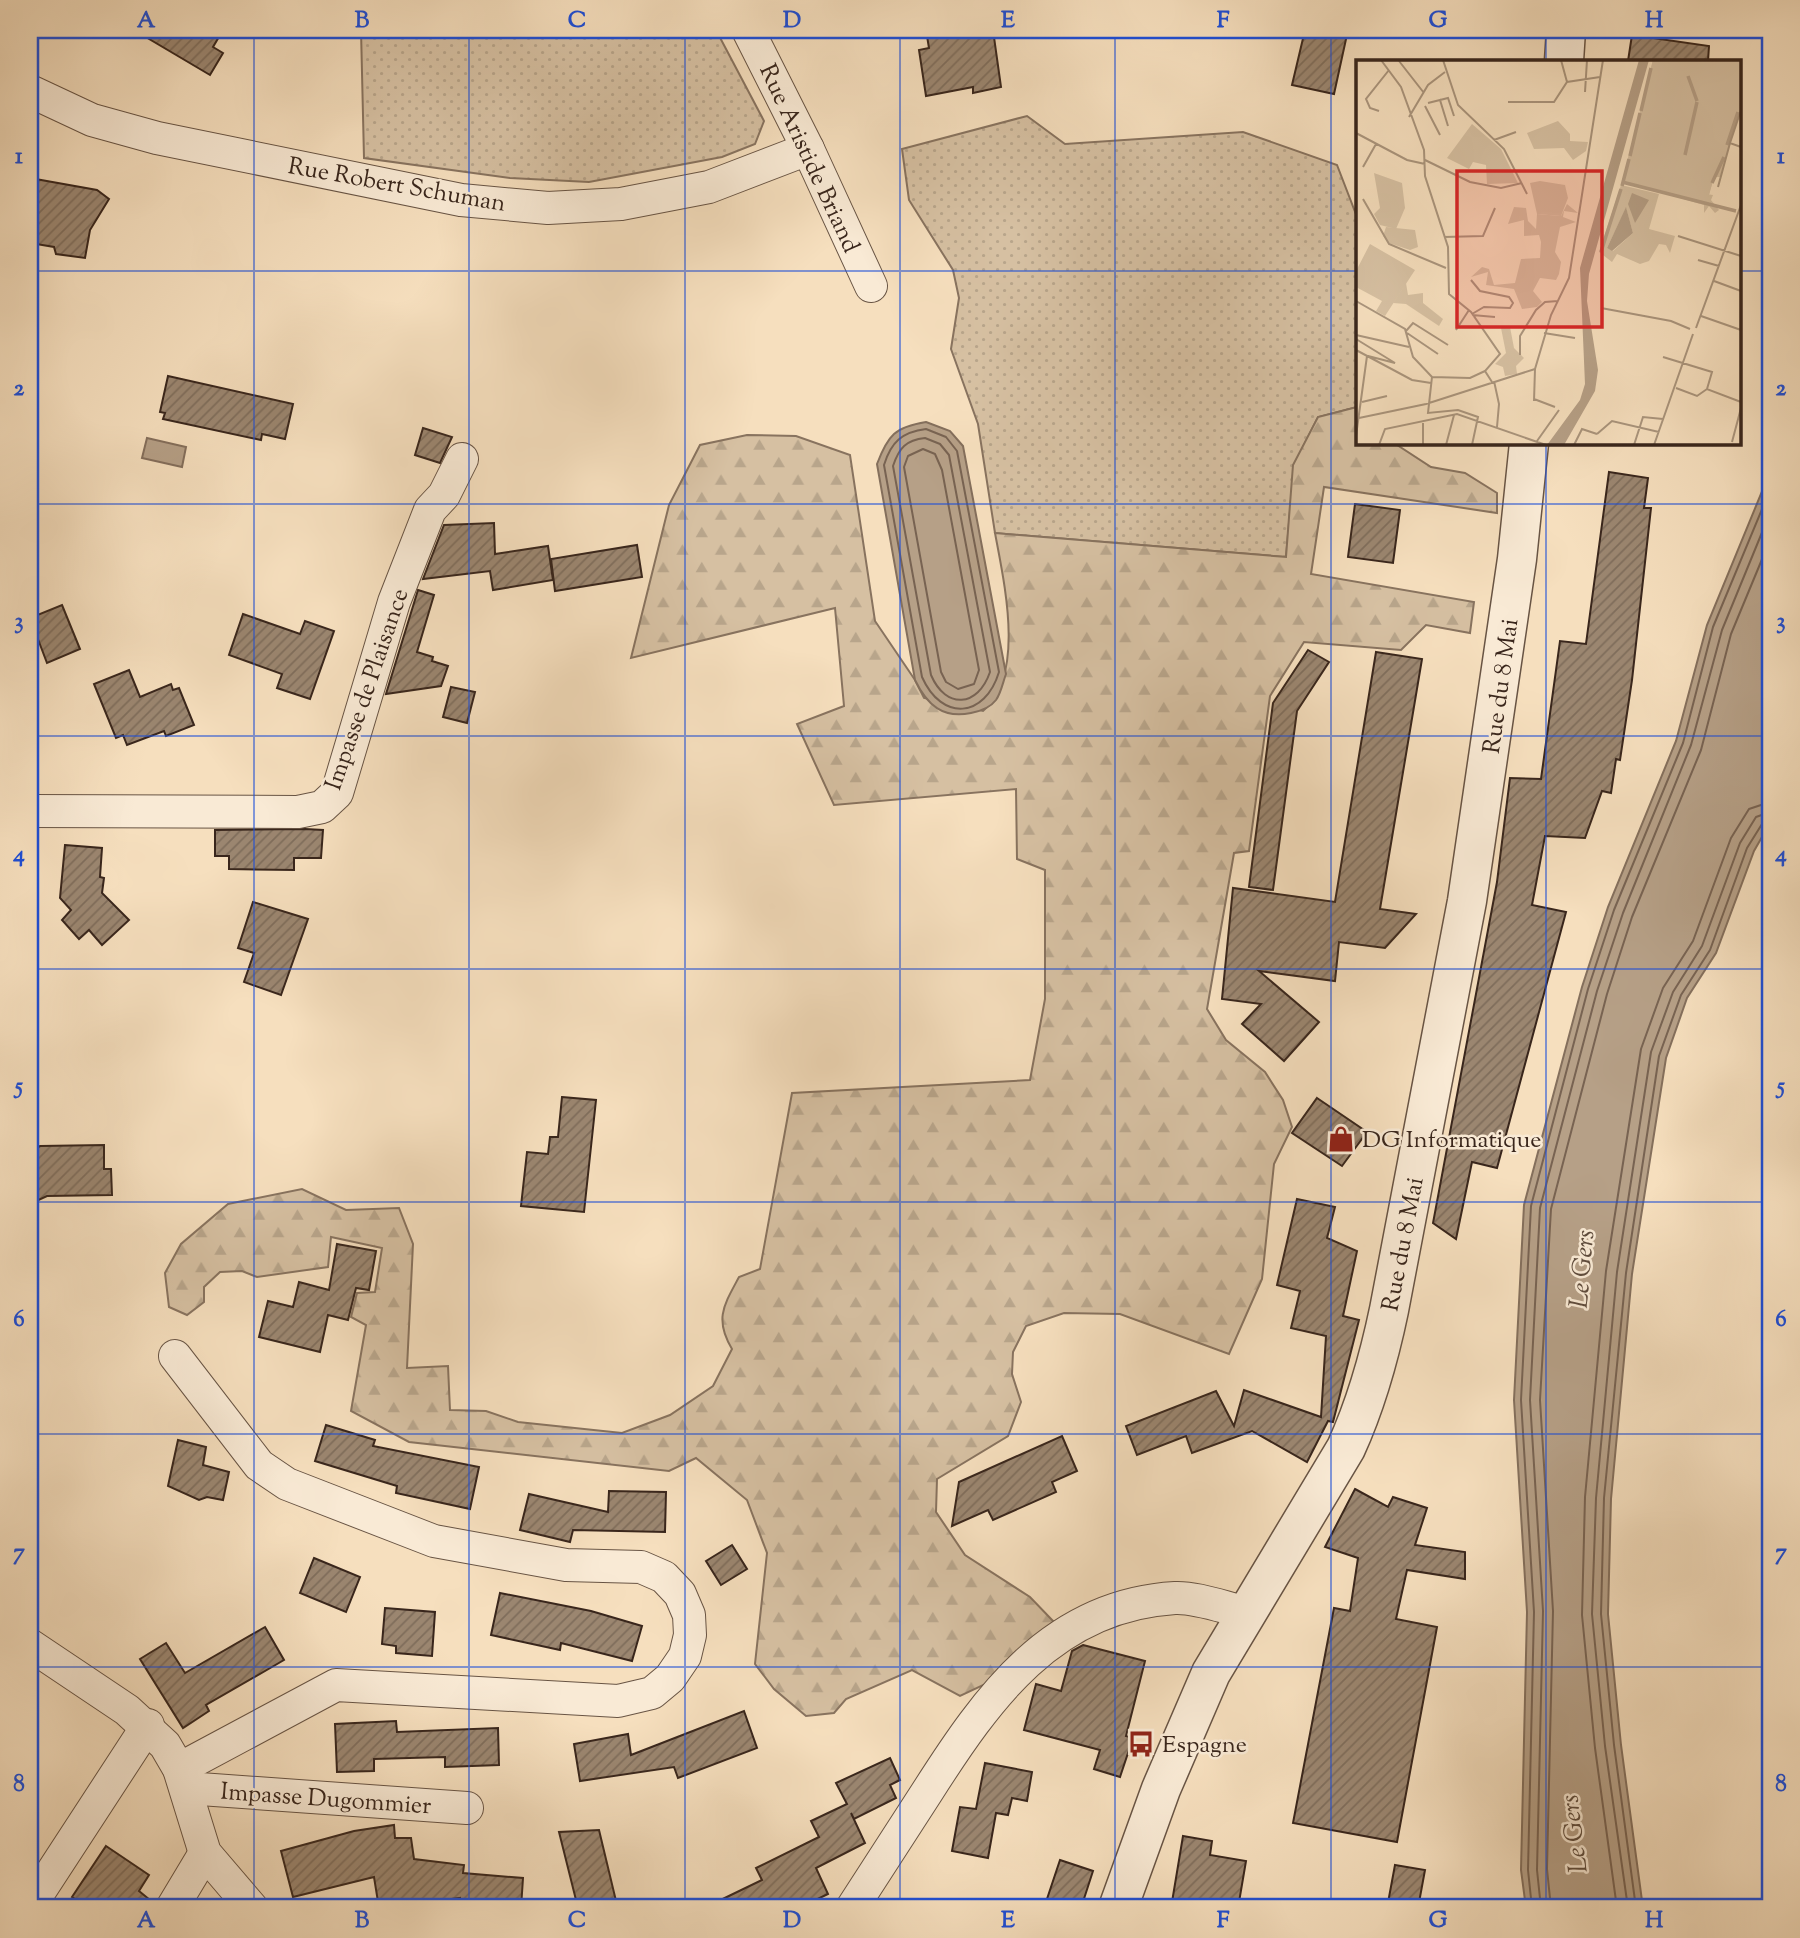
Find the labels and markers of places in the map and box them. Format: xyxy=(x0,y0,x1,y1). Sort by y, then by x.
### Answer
shop icon: DG Informatique xyxy=(1326,1124,1356,1154)
place label: DG Informatique xyxy=(1362,1124,1542,1158)
bus stop icon: Espagne xyxy=(1126,1729,1156,1759)
place label: Espagne xyxy=(1162,1729,1247,1763)

